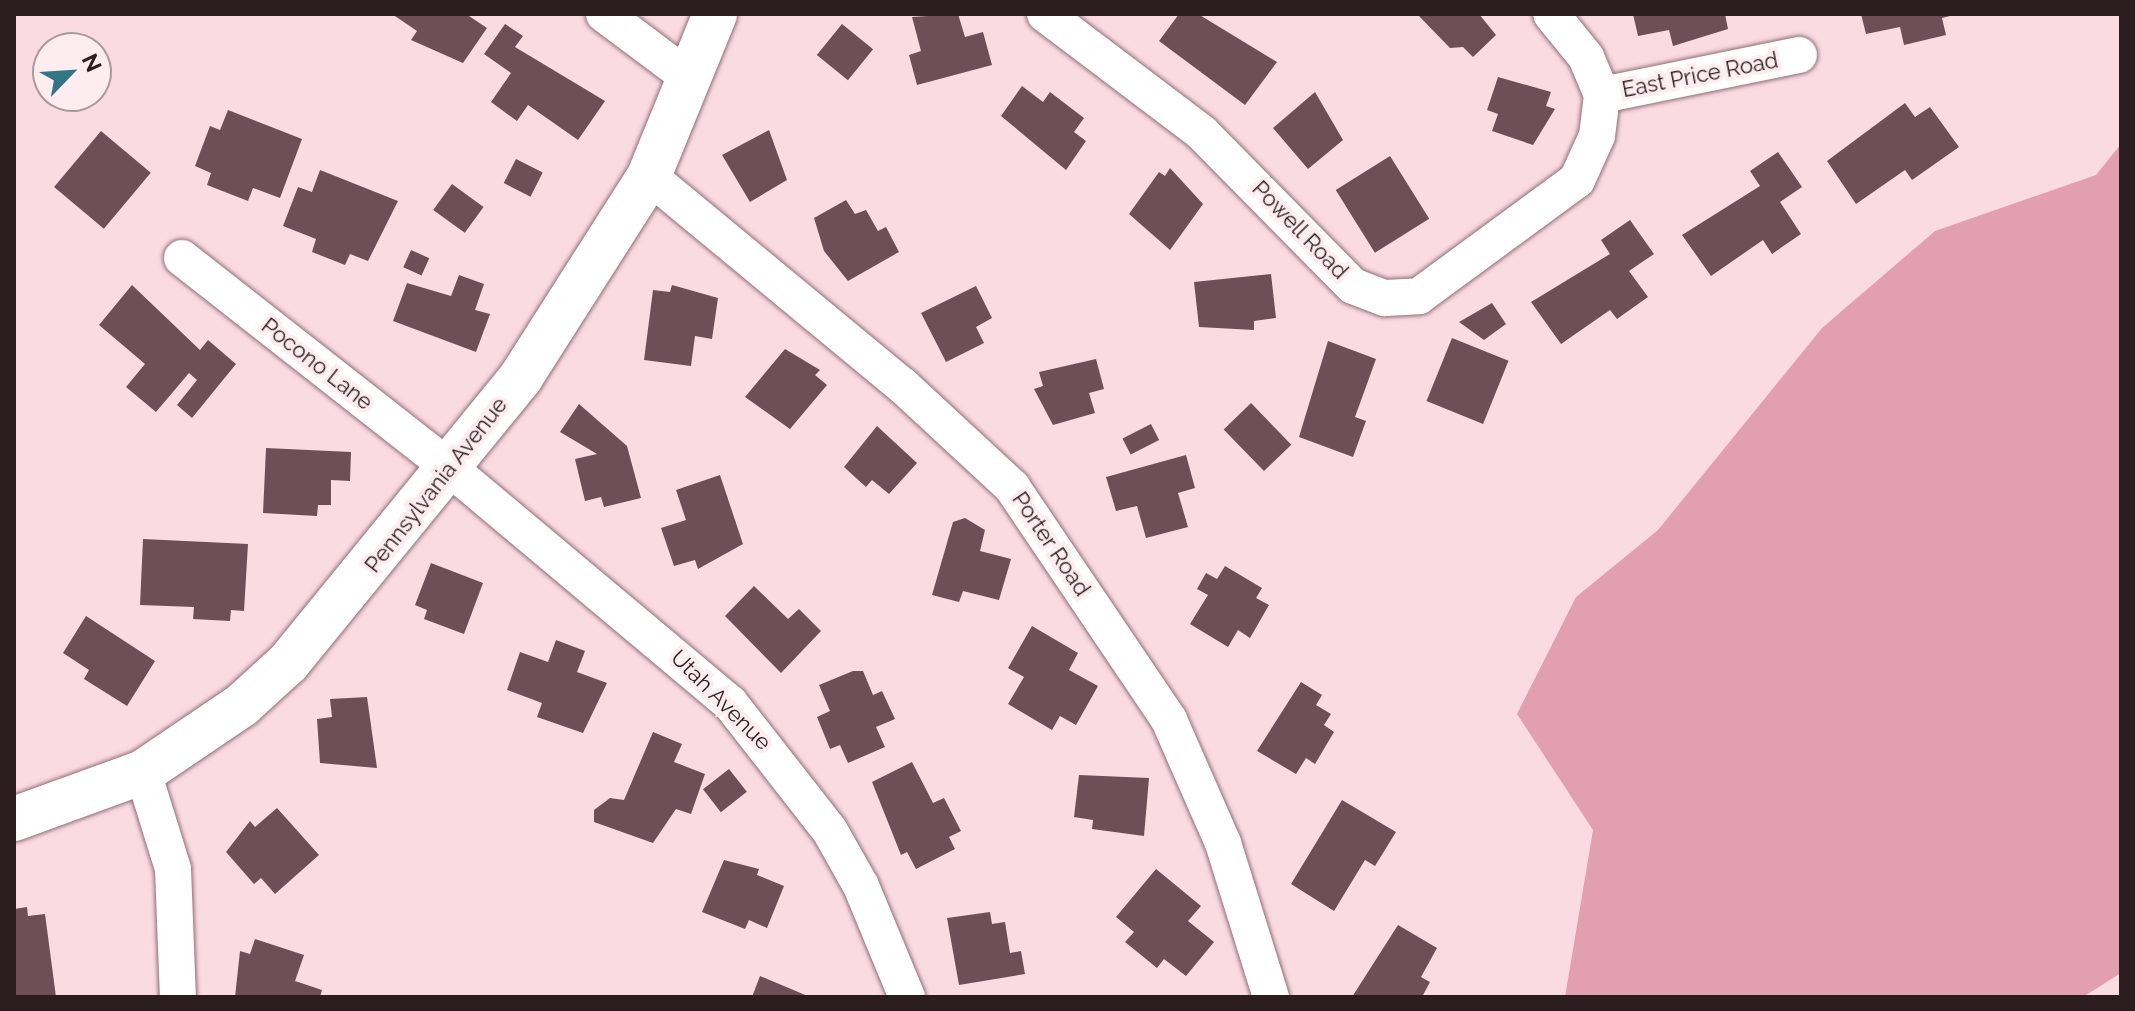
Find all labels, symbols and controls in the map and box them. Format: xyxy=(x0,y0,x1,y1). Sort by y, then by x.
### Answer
north arrow xyxy=(32,32,112,112)
street label: East Price Road xyxy=(1620,47,1780,103)
text: N xyxy=(77,50,107,76)
street label: Powell Road xyxy=(1246,175,1354,285)
street label: Pocono Lane xyxy=(256,312,378,416)
street label: Pennsylvania Avenue xyxy=(359,392,513,578)
street label: Porter Road xyxy=(1006,487,1096,601)
street label: Utah Avenue xyxy=(665,644,777,756)

